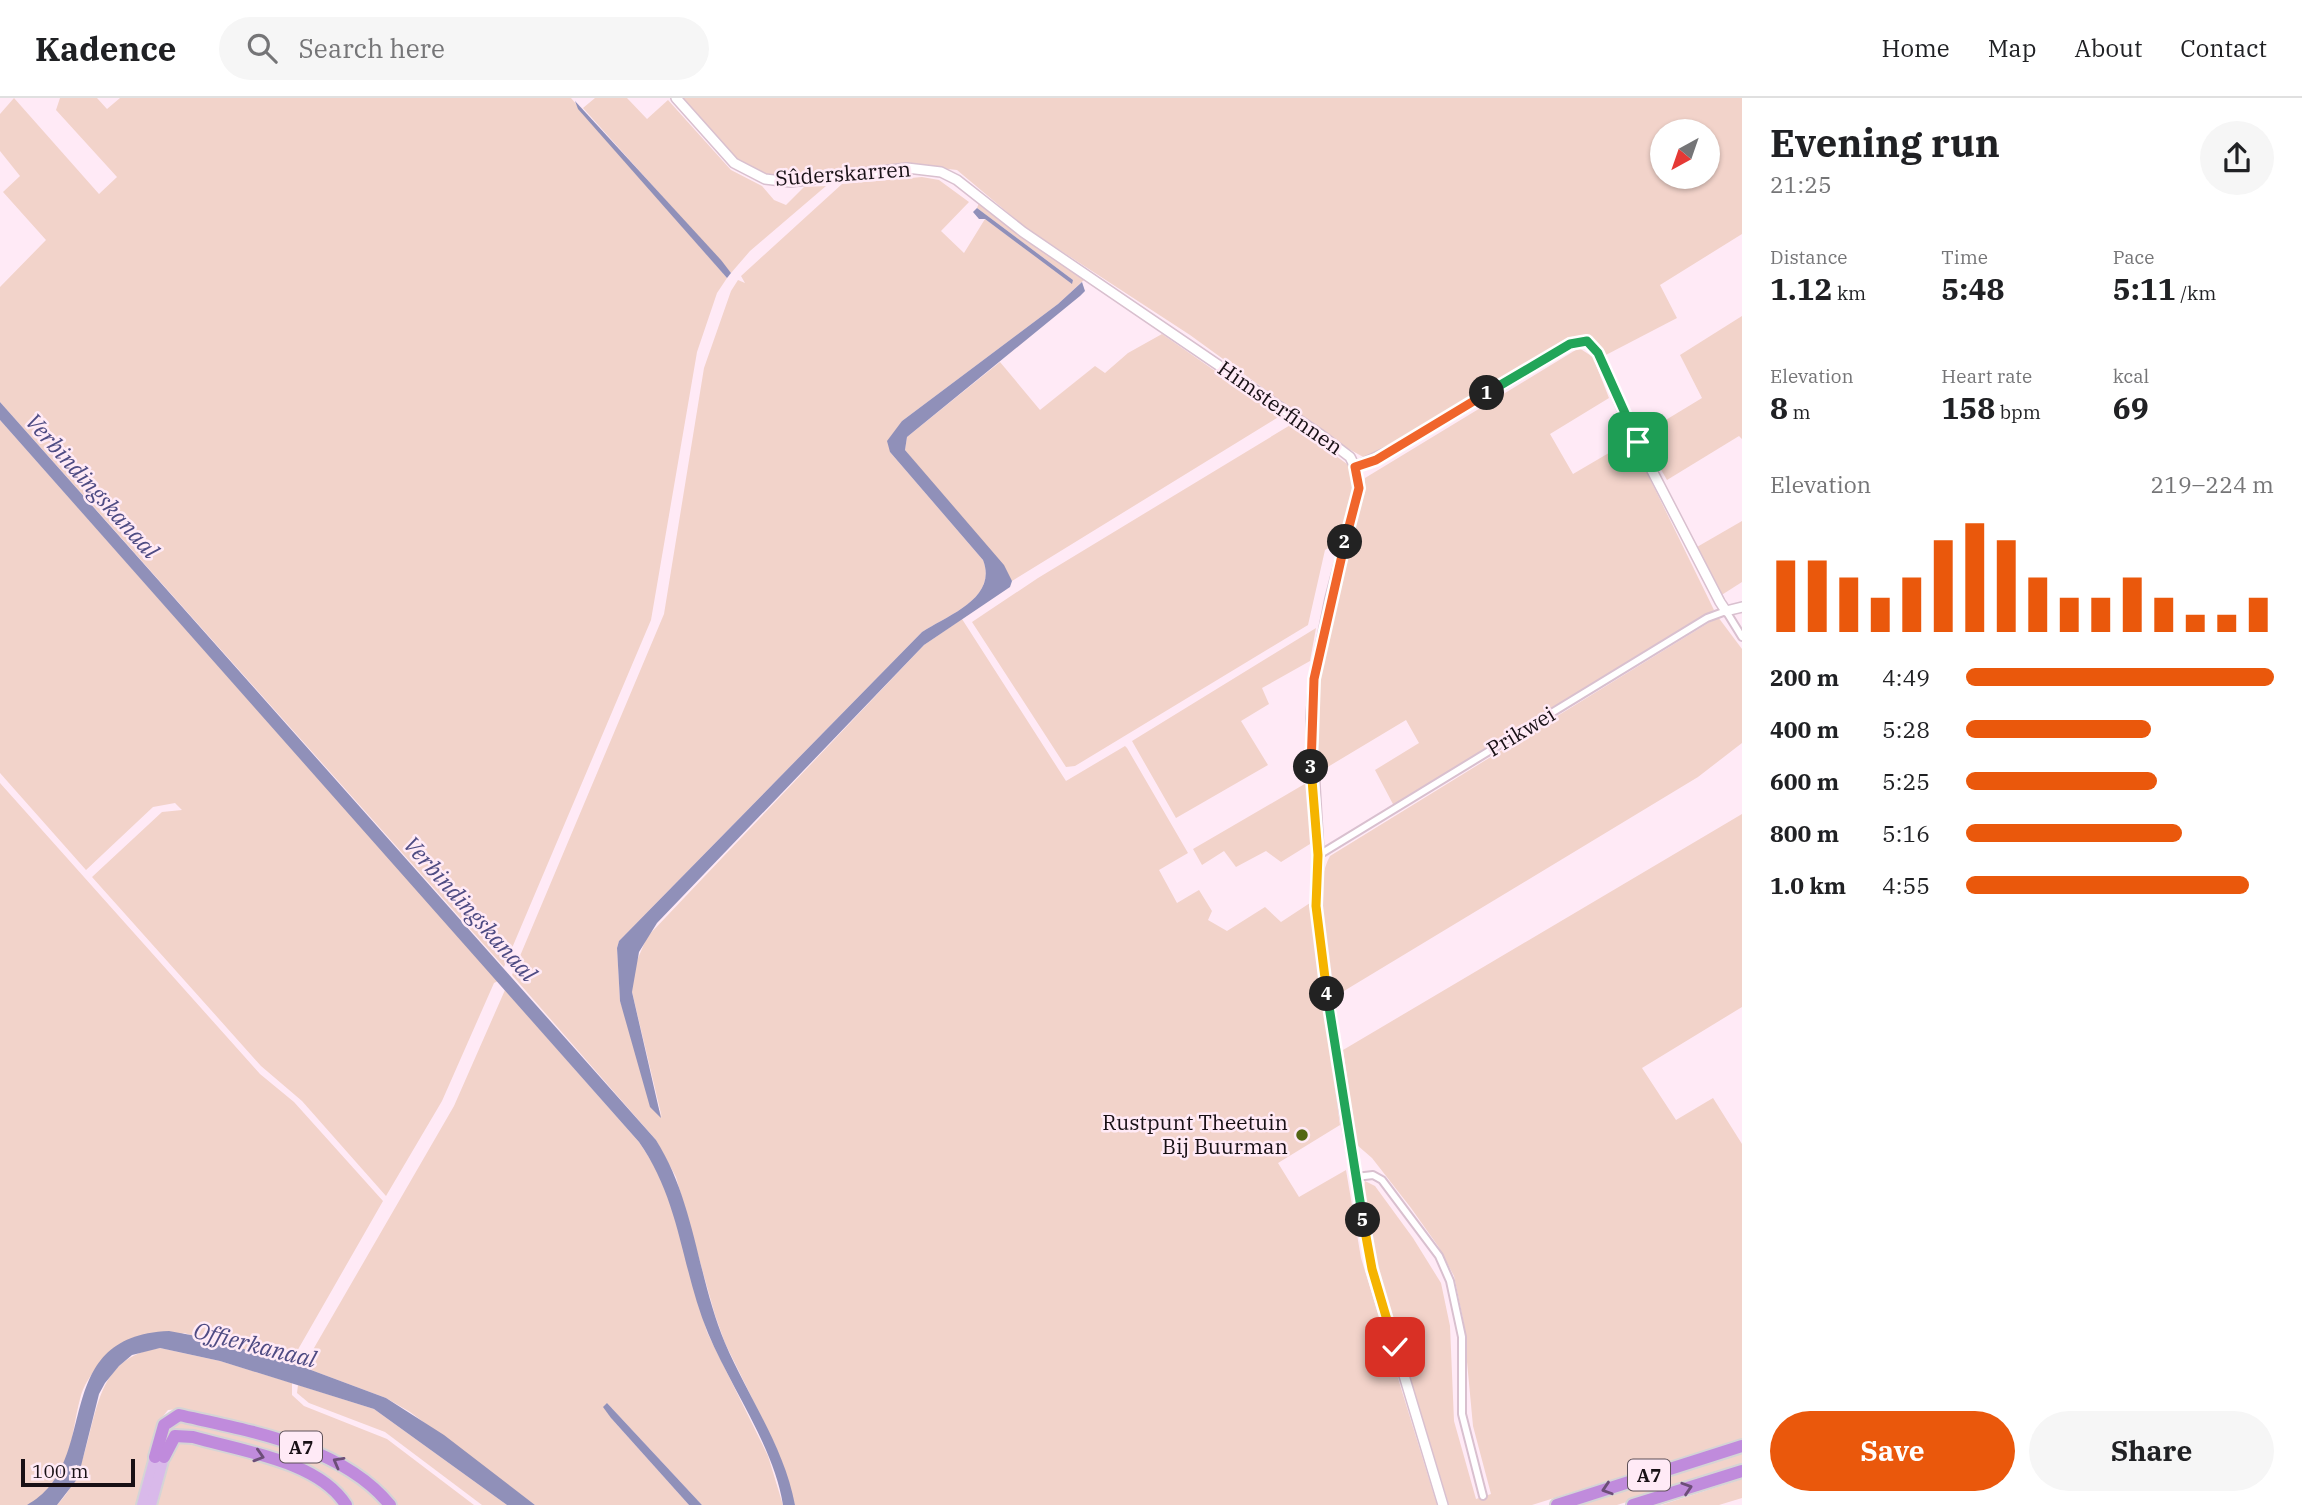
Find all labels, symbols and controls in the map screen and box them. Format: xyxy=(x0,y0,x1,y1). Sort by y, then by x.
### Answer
search box xyxy=(219,17,709,80)
text: Kadence xyxy=(35,27,177,70)
icon: search xyxy=(243,29,281,67)
text: Search here xyxy=(299,31,445,65)
text: Home xyxy=(1882,32,1950,64)
text: Map xyxy=(1988,32,2036,64)
text: About xyxy=(2074,32,2142,64)
text: Contact xyxy=(2180,32,2267,64)
text: Evening run xyxy=(1770,118,2000,167)
north arrow xyxy=(1650,119,1720,189)
map controls xyxy=(1650,119,1720,189)
button: share xyxy=(2200,121,2274,195)
street label: Sûderskarren xyxy=(774,154,912,192)
text: 21:25 xyxy=(1770,169,1832,199)
text: Distance xyxy=(1770,245,1848,269)
text: Time xyxy=(1941,245,1988,269)
text: Pace xyxy=(2113,245,2154,269)
text: 1.12 xyxy=(1770,269,1832,308)
text: 5:48 xyxy=(1941,269,2004,308)
text: 5:11 xyxy=(2113,269,2176,308)
text: km xyxy=(1832,281,1866,305)
text: /km xyxy=(2176,281,2216,305)
street label: Himsterfinnen xyxy=(1213,354,1349,461)
text: Elevation xyxy=(1770,364,1854,388)
text: Heart rate xyxy=(1941,364,2032,388)
text: kcal xyxy=(2113,364,2149,388)
pin: 1 xyxy=(1470,376,1504,410)
text: 1 xyxy=(1481,380,1492,404)
text: 8 xyxy=(1770,388,1788,427)
text: 158 xyxy=(1941,388,1995,427)
text: 69 xyxy=(2113,388,2149,427)
text: m xyxy=(1788,400,1811,424)
text: bpm xyxy=(1995,400,2041,424)
water label: Verbindingskanaal xyxy=(19,406,166,565)
pin xyxy=(1608,412,1668,472)
icon: arrive xyxy=(1619,423,1657,461)
text: Elevation xyxy=(1770,469,1871,499)
text: 219–224 m xyxy=(2150,469,2274,499)
pin: 2 xyxy=(1328,524,1362,560)
text: 2 xyxy=(1339,529,1350,553)
text: 200 m xyxy=(1770,662,1839,692)
text: 4:49 xyxy=(1882,662,1930,692)
street label: Prikwei xyxy=(1481,700,1560,762)
text: 400 m xyxy=(1770,714,1839,744)
text: 5:28 xyxy=(1882,714,1930,744)
pin: 3 xyxy=(1294,750,1328,784)
text: 3 xyxy=(1305,754,1316,778)
text: 600 m xyxy=(1770,766,1839,796)
text: 5:25 xyxy=(1882,766,1930,796)
text: 800 m xyxy=(1770,818,1839,848)
text: 5:16 xyxy=(1882,818,1930,848)
water label: Verbindingskanaal xyxy=(397,829,544,988)
text: 1.0 km xyxy=(1770,870,1846,900)
text: 4:55 xyxy=(1882,870,1930,900)
pin: 4 xyxy=(1310,976,1344,1012)
text: 4 xyxy=(1321,981,1332,1005)
place label: Rustpunt Theetuin Bij Buurman xyxy=(1102,1108,1288,1160)
marker: Rustpunt Theetuin Bij Buurman xyxy=(1294,1127,1310,1143)
pin: 5 xyxy=(1346,1202,1380,1238)
text: 5 xyxy=(1357,1207,1368,1231)
water label: Offierkanaal xyxy=(191,1314,320,1374)
pin xyxy=(1365,1317,1425,1377)
icon: check xyxy=(1376,1328,1414,1366)
button: Save xyxy=(1770,1411,2015,1491)
button: Share xyxy=(2029,1411,2274,1491)
road number: A7 xyxy=(280,1432,322,1462)
one-way arrow xyxy=(252,1448,264,1463)
scale bar xyxy=(21,1456,135,1488)
one-way arrow xyxy=(333,1456,345,1470)
text: 100 m xyxy=(32,1459,89,1483)
road number: A7 xyxy=(1628,1460,1670,1490)
one-way arrow xyxy=(1601,1481,1614,1495)
one-way arrow xyxy=(1681,1481,1693,1496)

